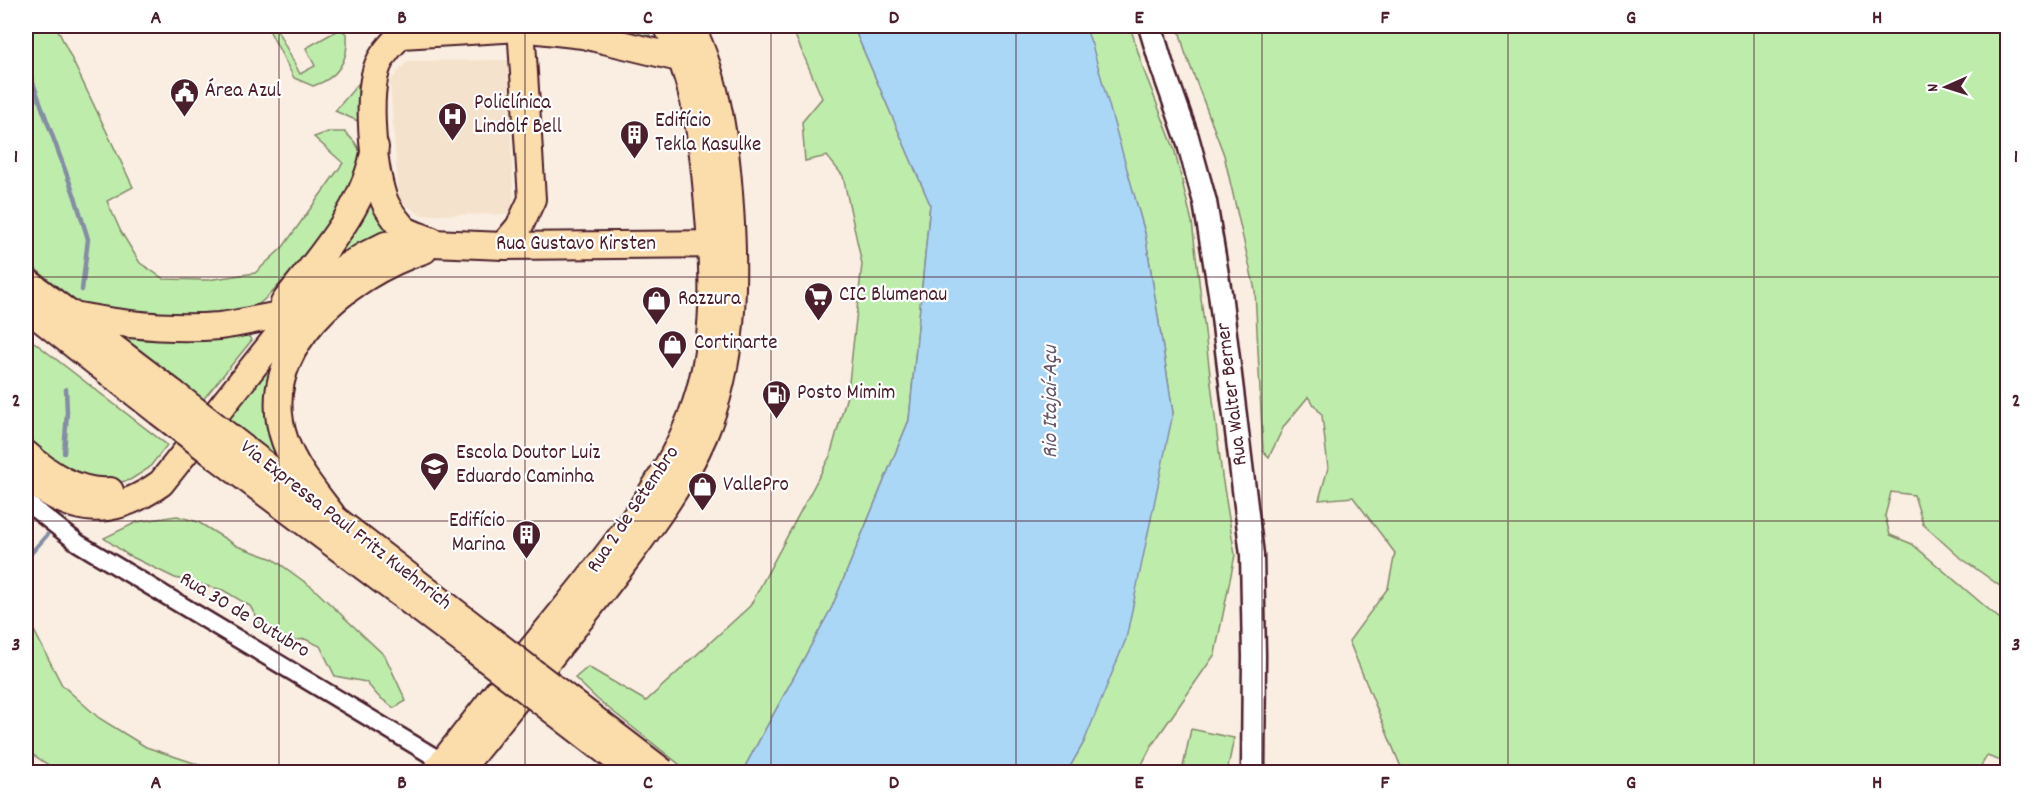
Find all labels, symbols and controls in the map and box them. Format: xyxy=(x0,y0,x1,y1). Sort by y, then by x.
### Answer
text: A xyxy=(151,5,162,33)
text: B xyxy=(397,5,407,33)
text: C xyxy=(643,5,653,33)
text: D xyxy=(889,5,900,33)
text: E xyxy=(1134,5,1144,33)
text: F xyxy=(1381,5,1391,33)
text: G xyxy=(1626,5,1636,33)
text: H xyxy=(1872,5,1882,33)
north arrow xyxy=(1916,57,1976,117)
public building icon: Área Azul xyxy=(168,76,200,118)
place label: Área Azul xyxy=(205,77,281,107)
text: N xyxy=(1922,83,1945,92)
place label: Policlínica Lindolf Bell xyxy=(474,89,562,143)
hospital icon: Policlínica Lindolf Bell xyxy=(437,100,469,142)
place label: Edifício Tekla Kasulke xyxy=(655,107,761,161)
building icon: Edifício Tekla Kasulke xyxy=(618,118,650,160)
text: 1 xyxy=(14,144,18,172)
text: 1 xyxy=(2014,144,2018,172)
street label: Rua Gustavo Kirsten xyxy=(496,230,656,260)
supermarket icon: CIC Blumenau xyxy=(802,280,834,322)
place label: CIC Blumenau xyxy=(839,281,947,311)
shop icon: Razzura xyxy=(641,284,673,326)
place label: Razzura xyxy=(678,285,742,315)
street label: Rua Walter Berner xyxy=(1209,320,1257,467)
shop icon: Cortinarte xyxy=(657,328,689,370)
place label: Cortinarte xyxy=(694,329,777,359)
water label: Rio Itajaí-Açu xyxy=(1036,344,1067,458)
fuel station icon: Posto Mimim xyxy=(760,378,792,420)
place label: Posto Mimim xyxy=(797,379,895,409)
text: 2 xyxy=(12,388,20,416)
text: 2 xyxy=(2012,388,2020,416)
street label: Via Expressa Paul Fritz Kuehnrich xyxy=(233,434,457,618)
place label: Escola Doutor Luiz Eduardo Caminha xyxy=(456,439,600,493)
street label: Rua 2 de Setembro xyxy=(580,440,688,580)
school or university icon: Escola Doutor Luiz Eduardo Caminha xyxy=(419,450,451,492)
shop icon: VallePro xyxy=(686,470,718,512)
place label: VallePro xyxy=(723,471,789,501)
place label: Edifício Marina xyxy=(449,507,506,561)
building icon: Edifício Marina xyxy=(510,518,542,560)
street label: Rua 30 de Outubro xyxy=(173,565,315,667)
text: 3 xyxy=(12,632,20,660)
text: 3 xyxy=(2012,632,2020,660)
text: A xyxy=(151,770,162,798)
text: B xyxy=(397,770,407,798)
text: C xyxy=(643,770,653,798)
text: D xyxy=(889,770,900,798)
text: E xyxy=(1134,770,1144,798)
text: F xyxy=(1381,770,1391,798)
text: G xyxy=(1626,770,1636,798)
text: H xyxy=(1872,770,1882,798)

